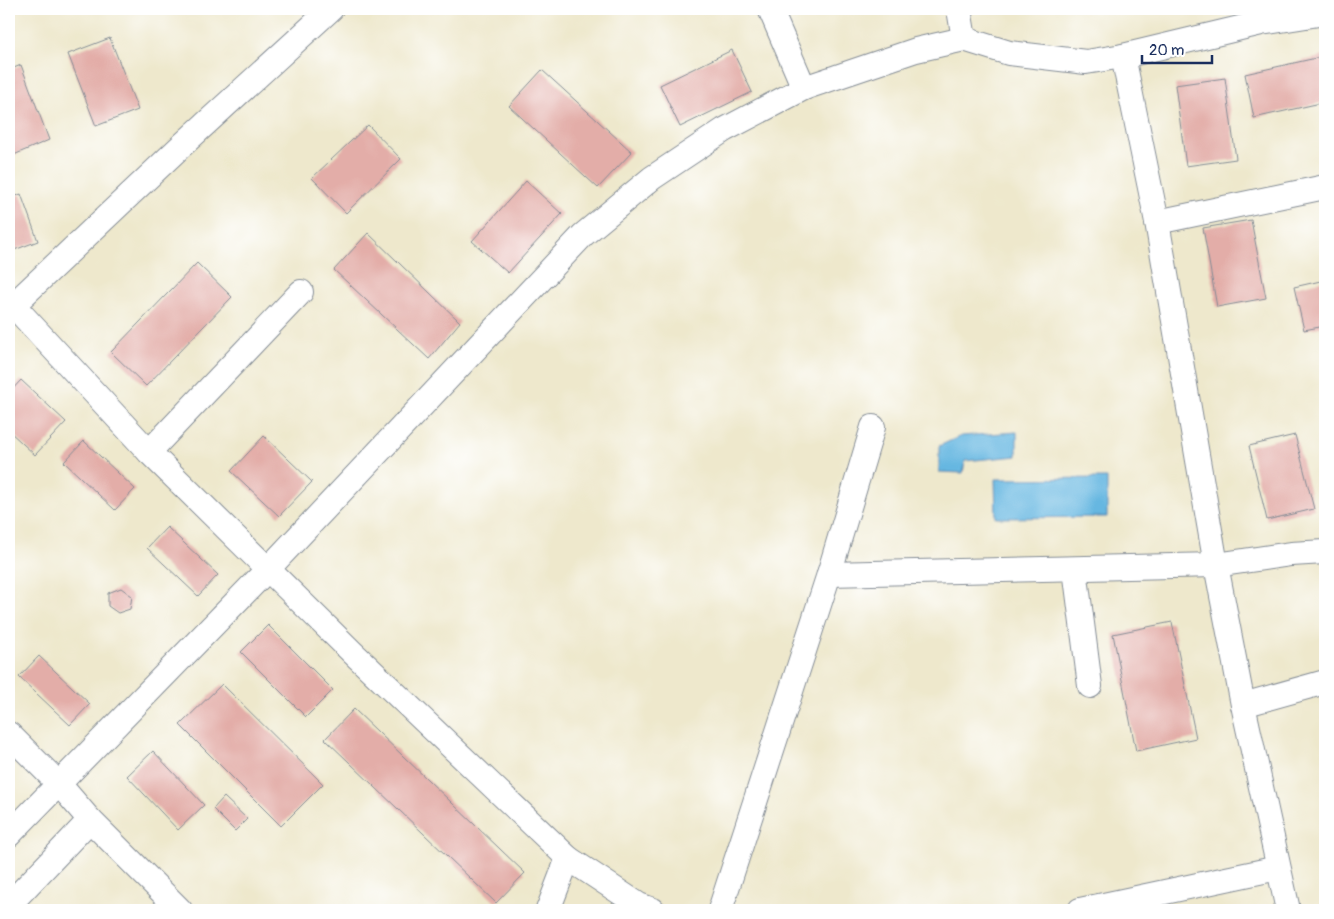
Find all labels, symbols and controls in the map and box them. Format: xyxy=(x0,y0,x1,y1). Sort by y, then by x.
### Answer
scale bar xyxy=(1142,32,1212,64)
text: 20 m xyxy=(1149,41,1184,60)

